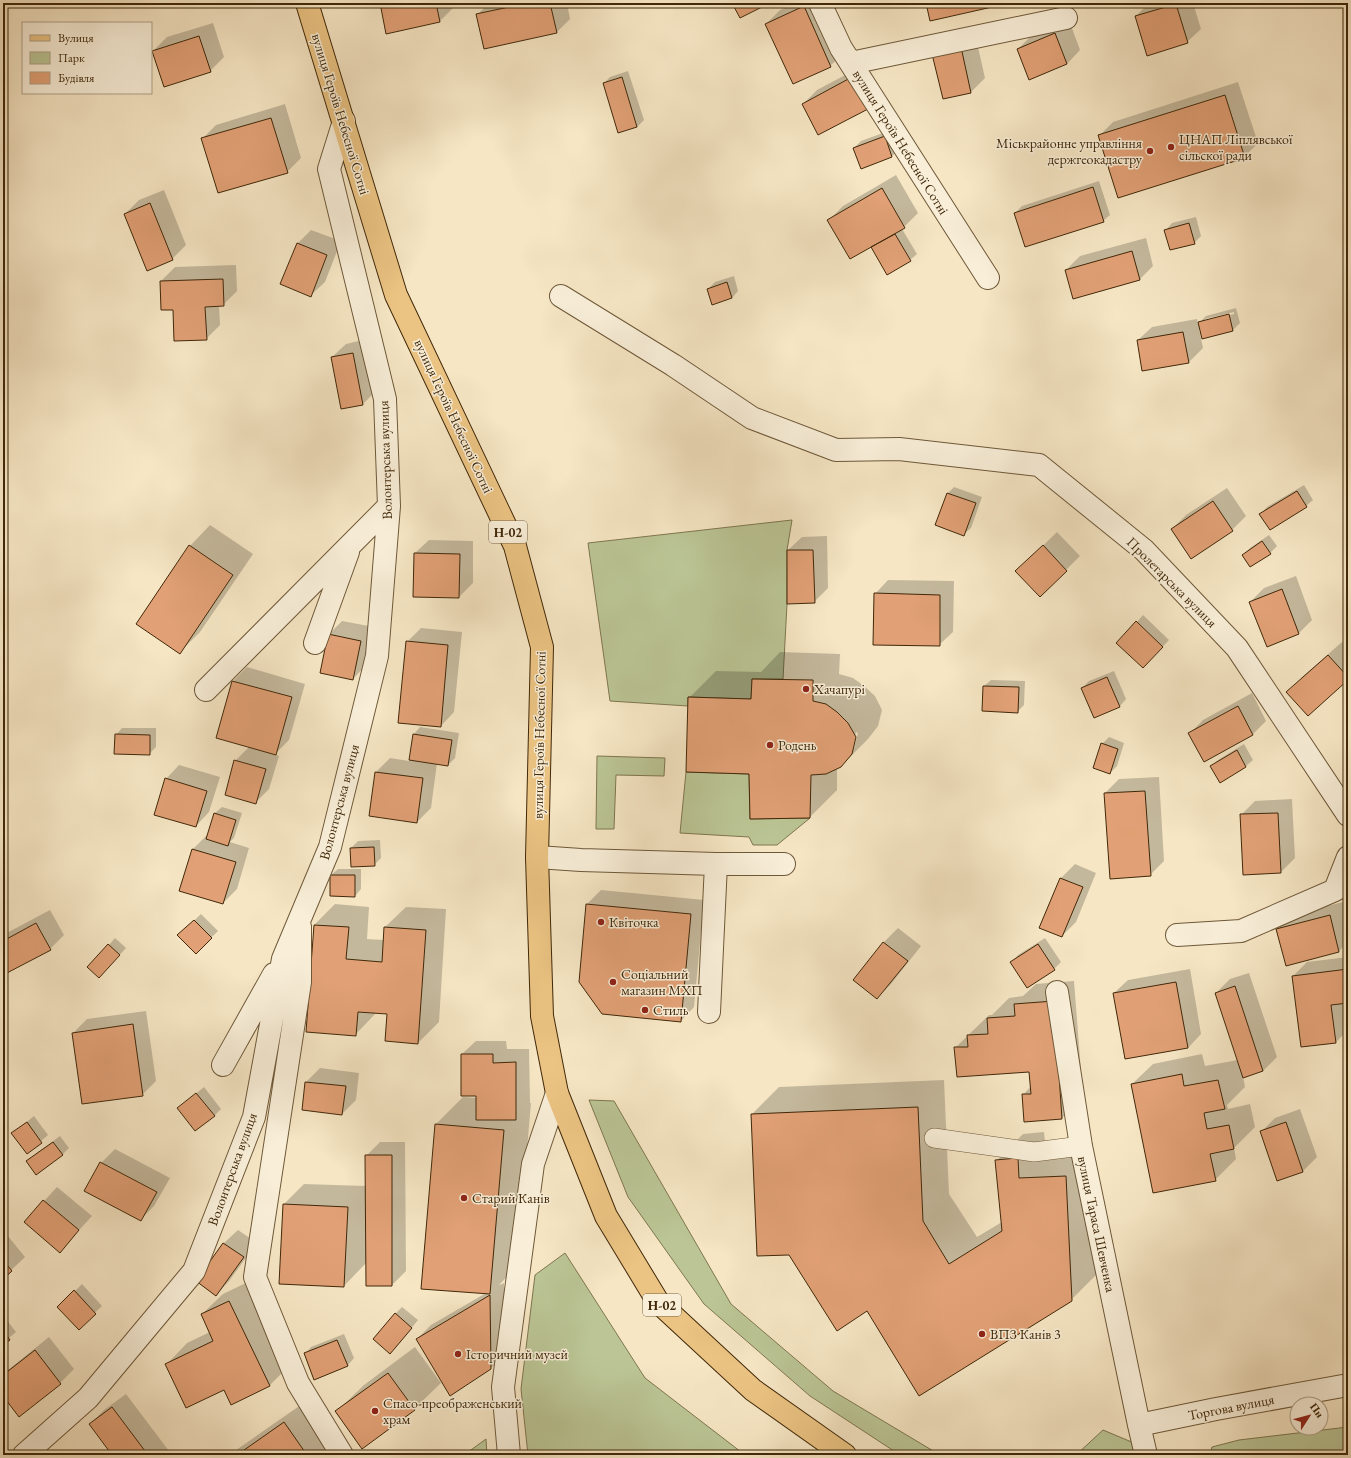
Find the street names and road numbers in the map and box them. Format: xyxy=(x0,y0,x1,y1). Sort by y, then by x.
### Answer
street label: вулиця Героїв Небесної Сотні xyxy=(308,31,374,197)
street label: вулиця Героїв Небесної Сотні xyxy=(849,66,953,218)
street label: вулиця Героїв Небесної Сотні xyxy=(410,336,498,496)
street label: Волонтерська вулиця xyxy=(374,400,396,520)
road number: Н-02 xyxy=(489,521,527,543)
street label: Пролетарська вулиця xyxy=(1123,533,1221,631)
street label: вулиця Героїв Небесної Сотні xyxy=(529,650,549,819)
street label: Волонтерська вулиця xyxy=(315,742,363,862)
street label: Волонтерська вулиця xyxy=(203,1110,261,1228)
street label: вулиця Тараса Шевченка xyxy=(1074,1154,1120,1294)
road number: Н-02 xyxy=(643,1294,681,1316)
street label: Торгова вулиця xyxy=(1186,1390,1276,1424)

